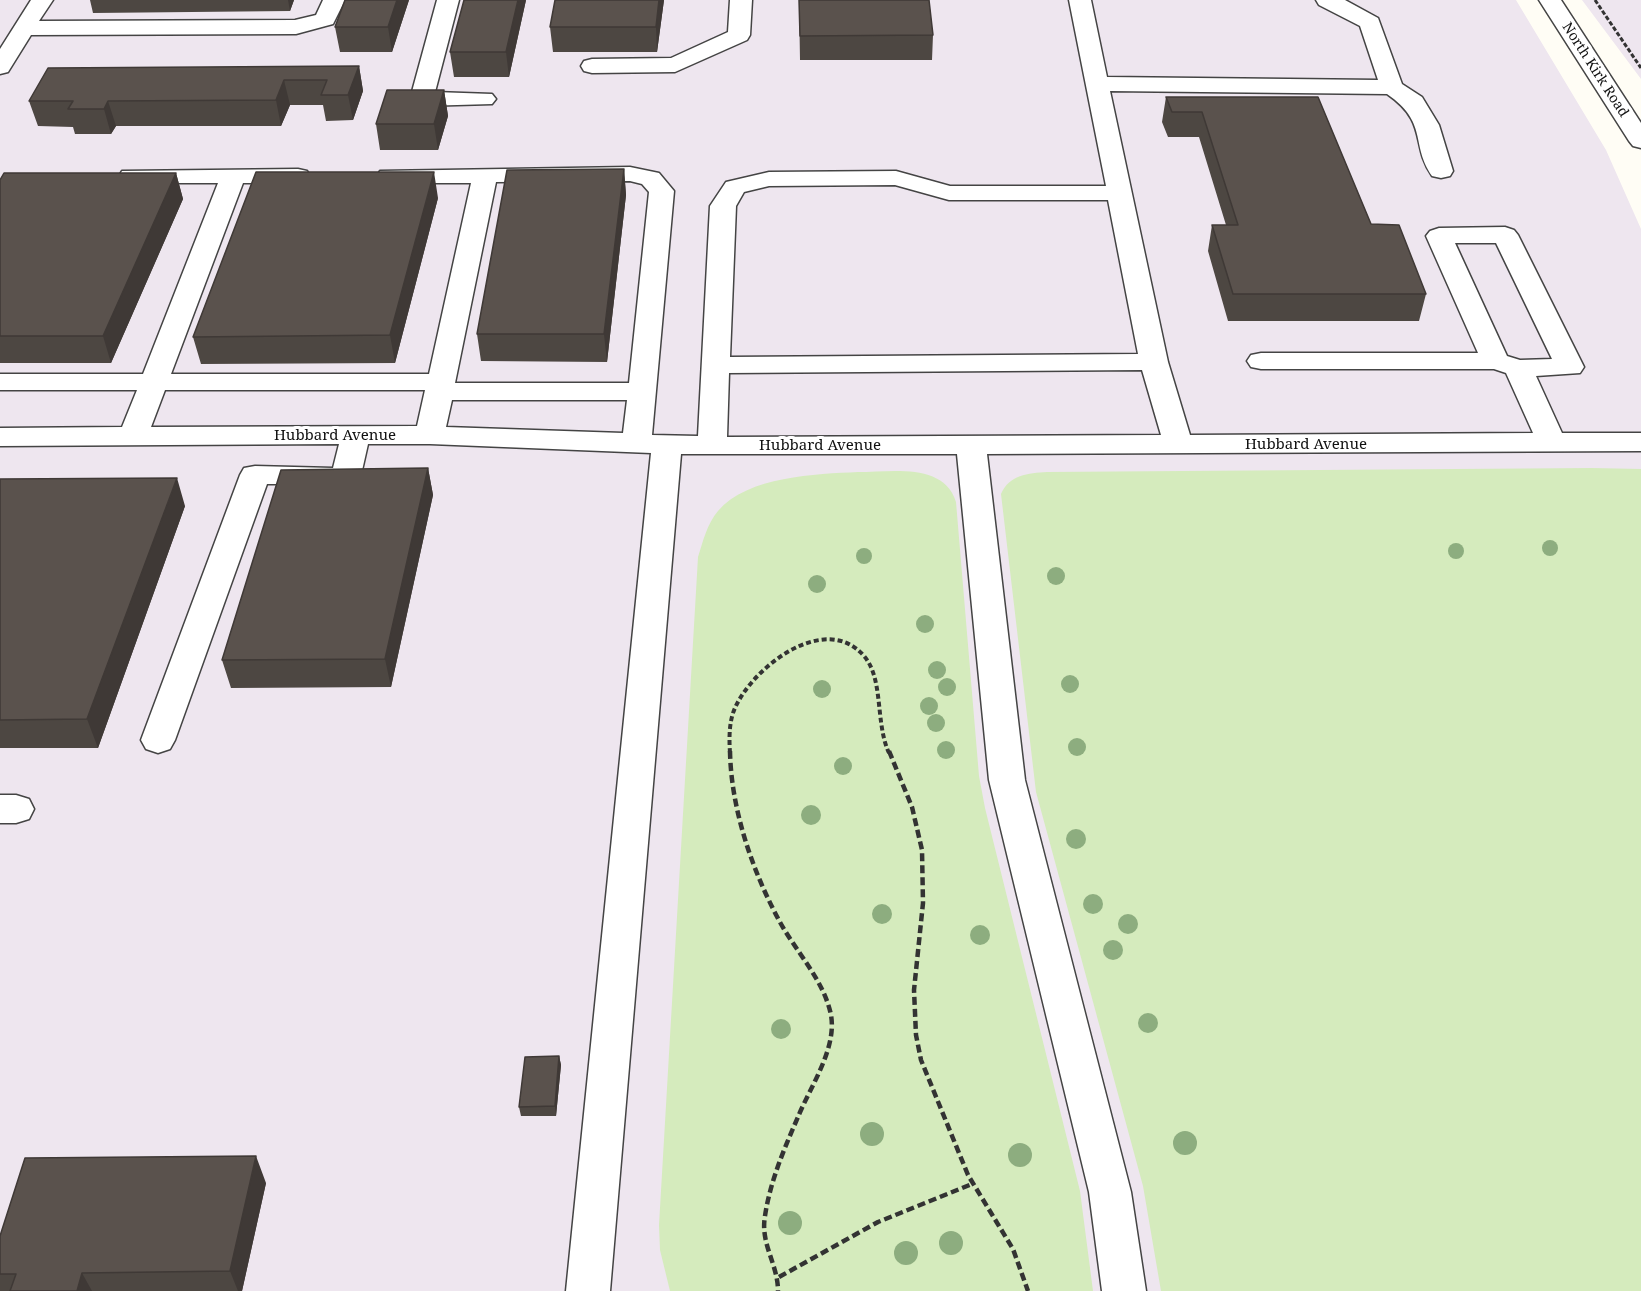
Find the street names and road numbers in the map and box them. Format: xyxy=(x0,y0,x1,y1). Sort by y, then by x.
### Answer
street label: North Kirk Road xyxy=(1558,20,1632,120)
street label: Hubbard Avenue xyxy=(274,427,396,445)
street label: Hubbard Avenue xyxy=(1245,436,1367,454)
street label: Hubbard Avenue xyxy=(759,437,881,455)

